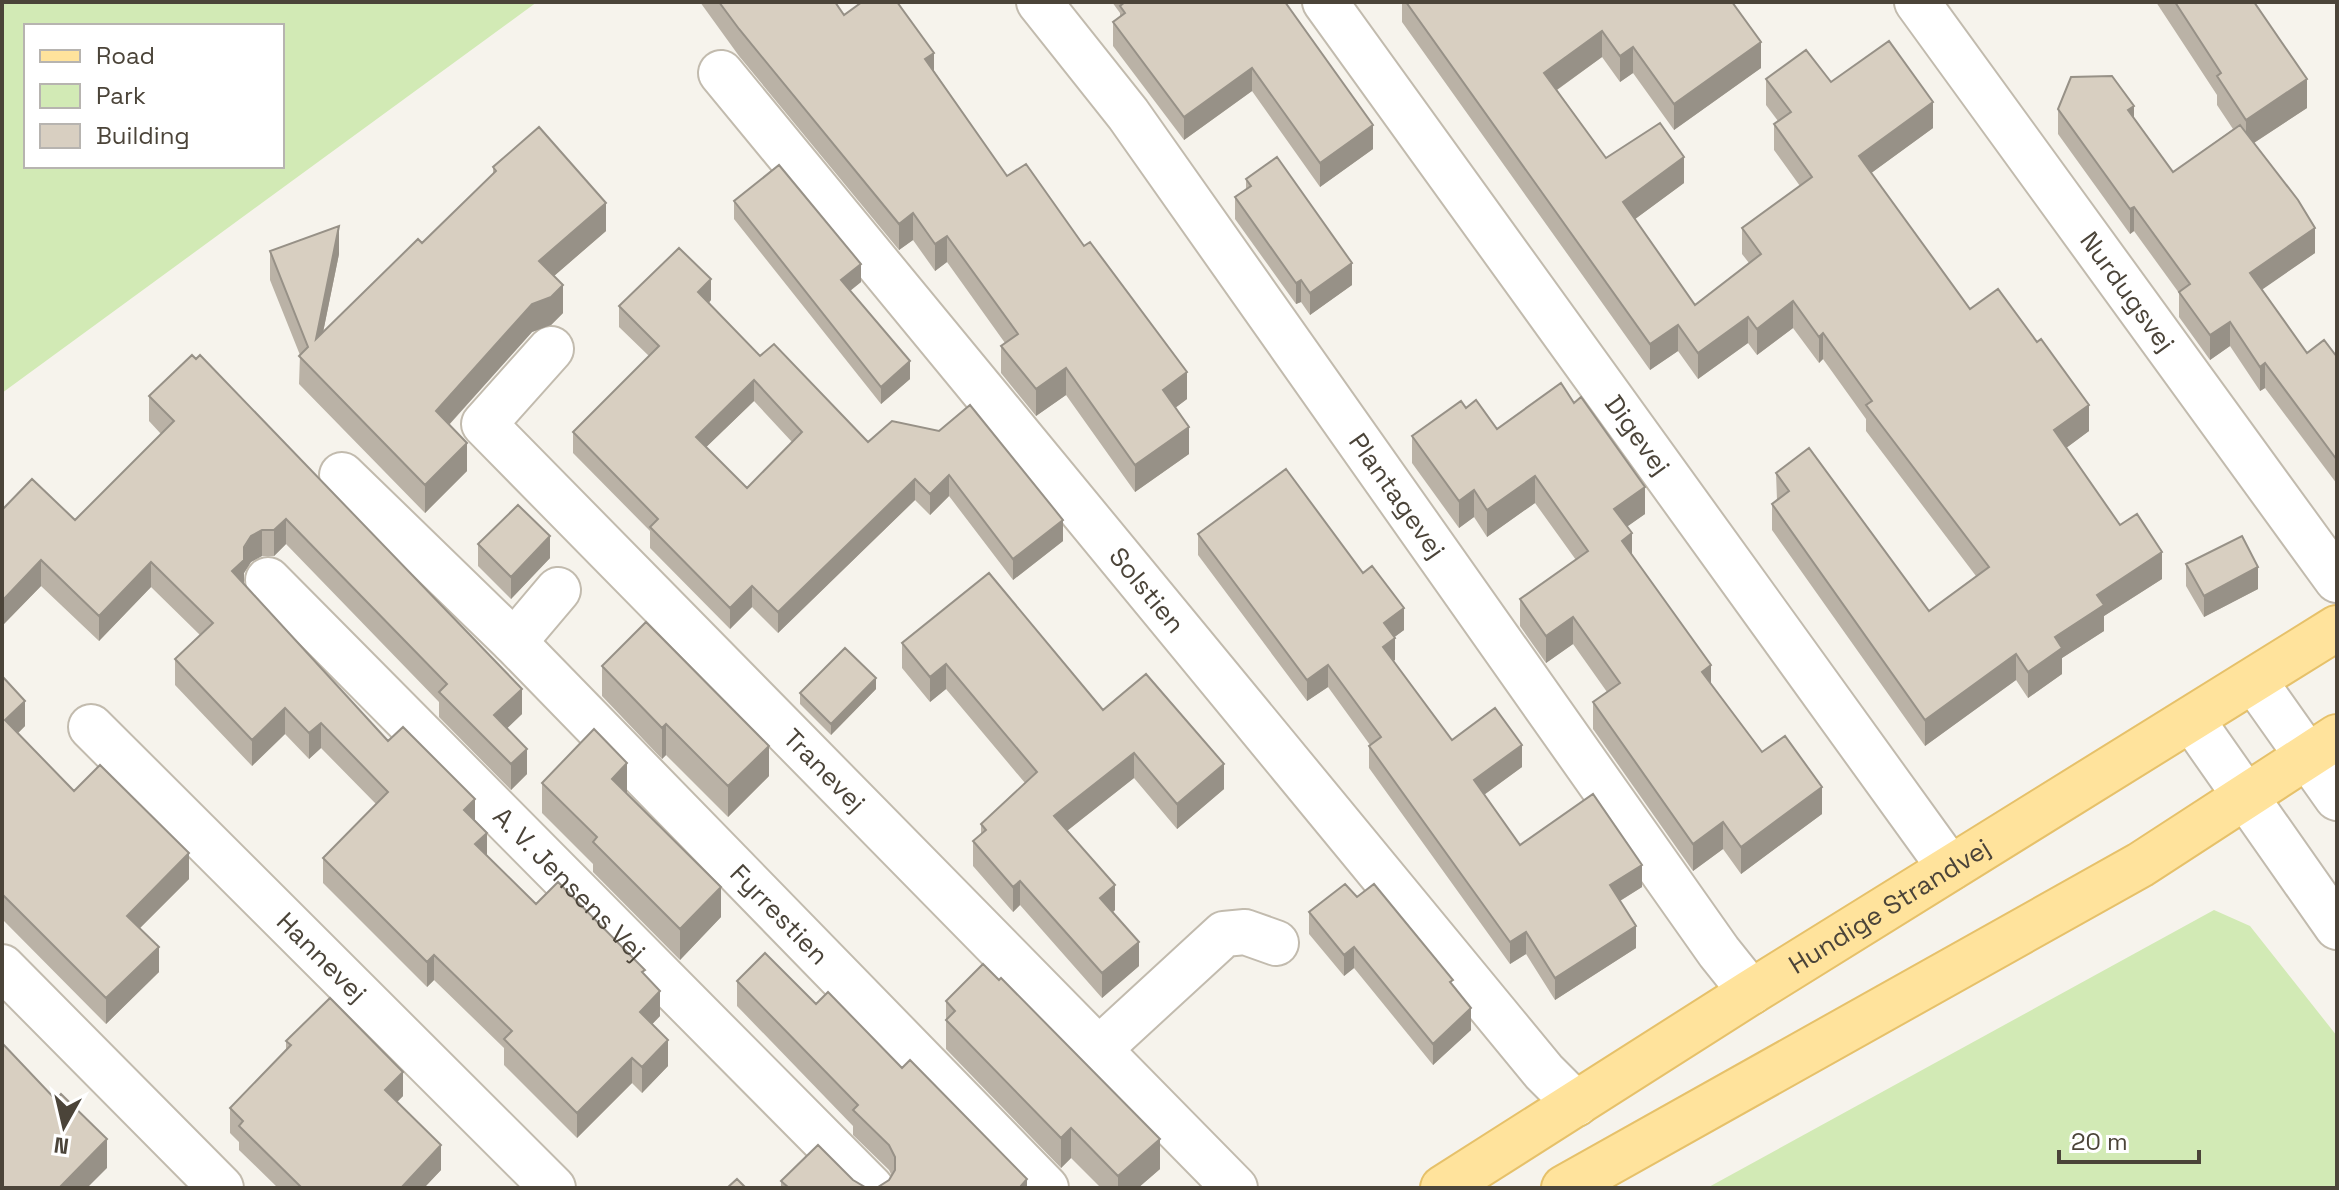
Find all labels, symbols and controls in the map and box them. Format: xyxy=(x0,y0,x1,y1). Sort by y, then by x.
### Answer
legend xyxy=(24,24,284,168)
text: Road xyxy=(96,40,155,71)
text: Park xyxy=(96,80,146,111)
text: Building xyxy=(96,120,190,151)
street label: Nurdugsvej xyxy=(2072,225,2182,358)
street label: Digevej xyxy=(1597,388,1678,482)
street label: Plantagevej xyxy=(1341,426,1453,565)
street label: Solstien xyxy=(1102,540,1192,640)
street label: Tranevej xyxy=(776,721,873,819)
street label: A. V. Jensens Vej xyxy=(486,800,653,968)
street label: Hundige Strandvej xyxy=(1782,831,1997,981)
street label: Fyrrestien xyxy=(723,857,836,972)
street label: Hannevej xyxy=(269,905,374,1010)
north arrow xyxy=(24,1086,104,1166)
scale bar xyxy=(2059,1114,2199,1164)
text: 20 m xyxy=(2071,1126,2128,1157)
text: N xyxy=(52,1131,70,1161)

